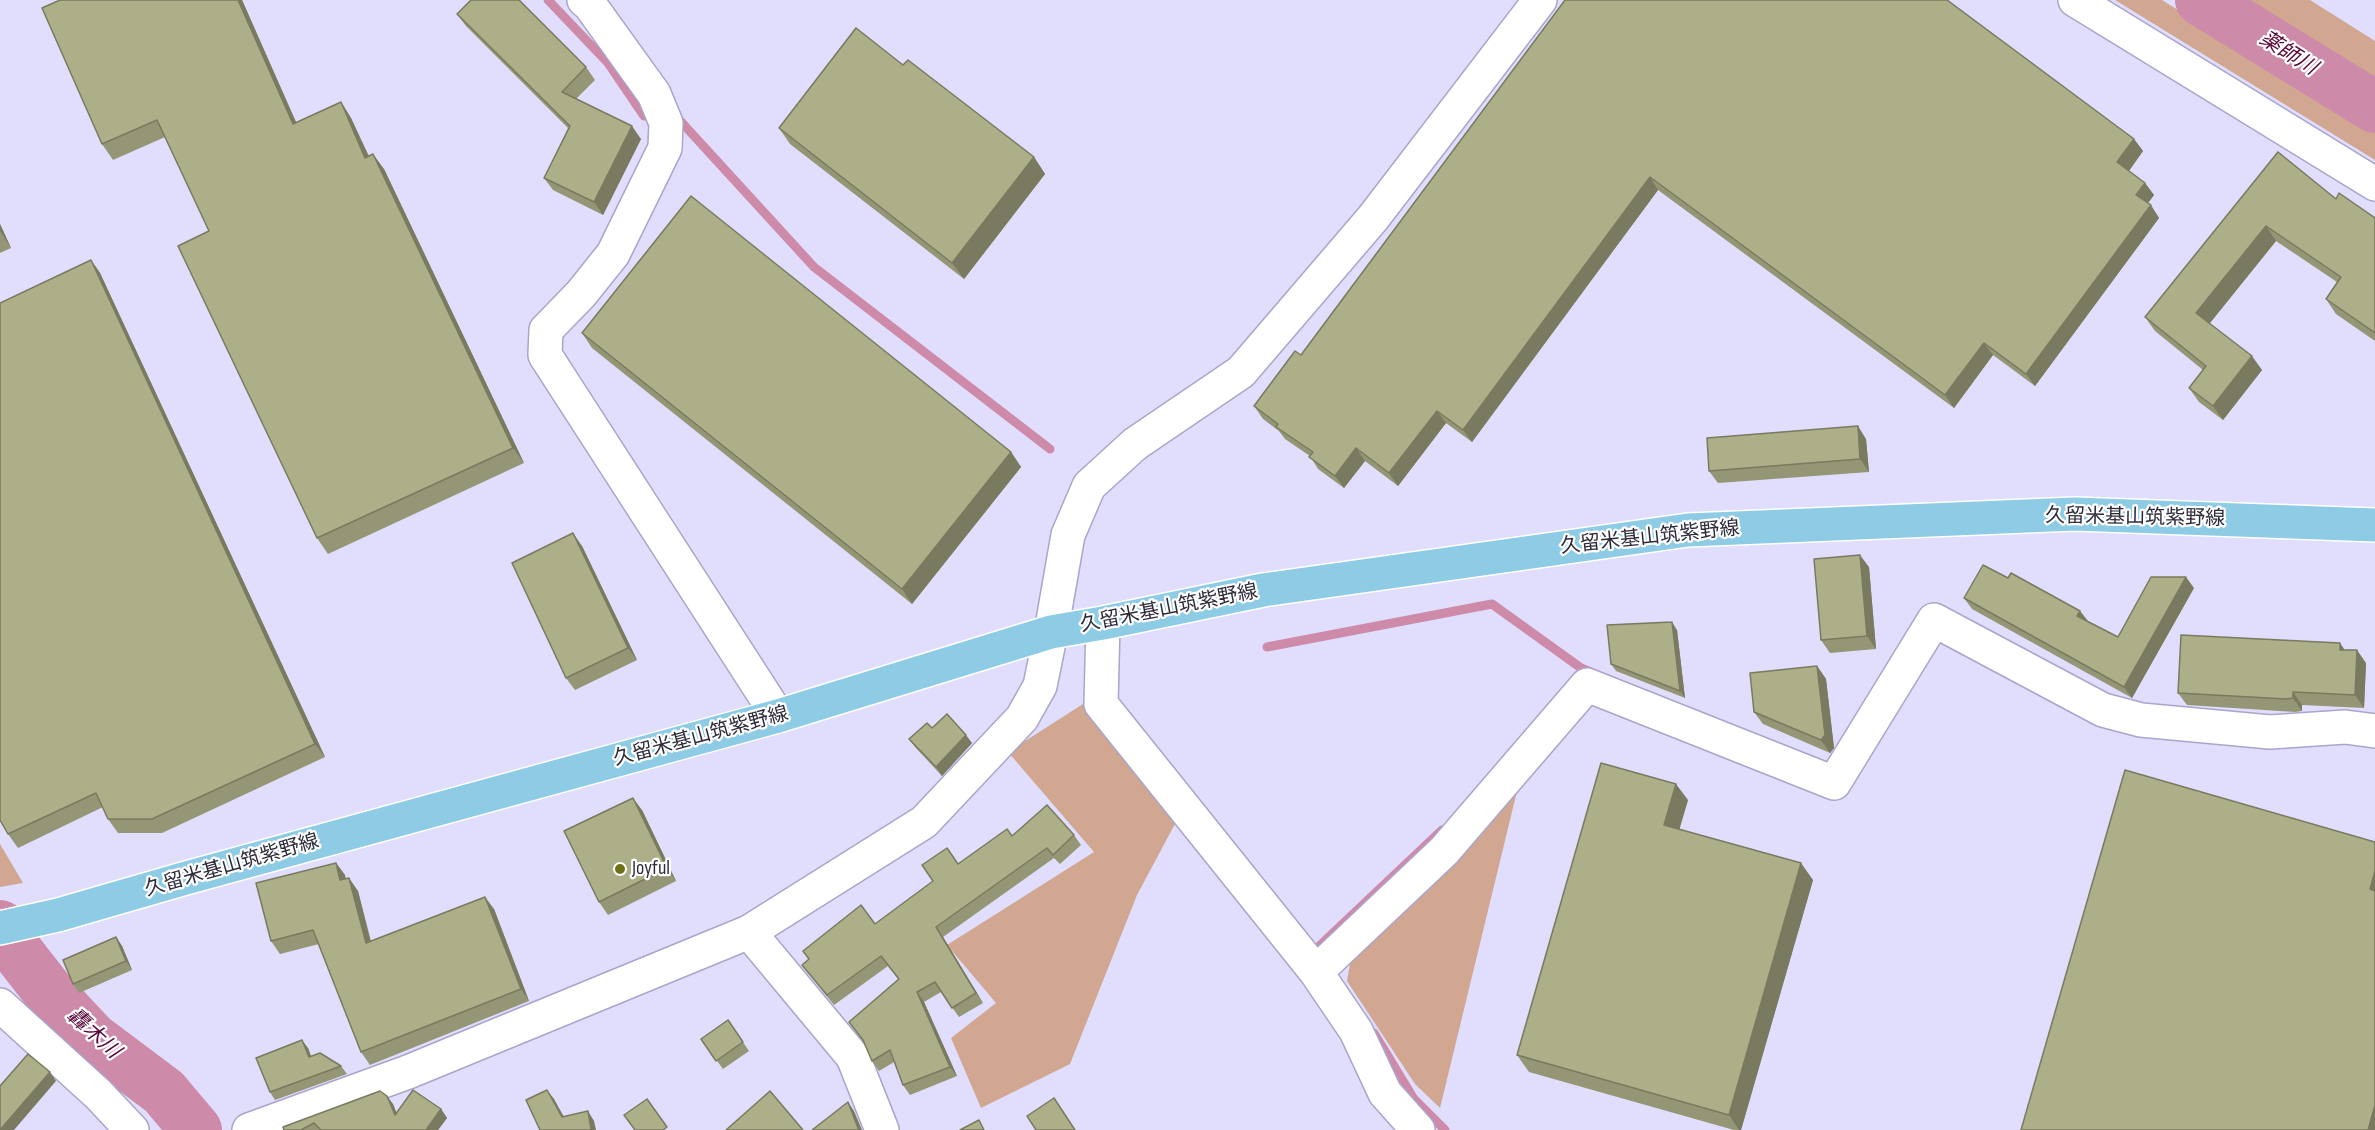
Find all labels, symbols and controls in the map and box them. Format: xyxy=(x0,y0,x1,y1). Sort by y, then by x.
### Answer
water label: 薬師川 xyxy=(2255,27,2321,81)
street label: 久留米基山筑紫野線 xyxy=(2045,504,2225,532)
street label: 久留米基山筑紫野線 xyxy=(1559,517,1741,559)
street label: 久留米基山筑紫野線 xyxy=(1078,580,1260,638)
street label: 久留米基山筑紫野線 xyxy=(611,702,791,772)
street label: 久留米基山筑紫野線 xyxy=(142,830,322,902)
place label: Joyful xyxy=(632,857,670,881)
marker: Joyful xyxy=(613,862,627,876)
water label: 轟木川 xyxy=(61,1004,125,1064)

